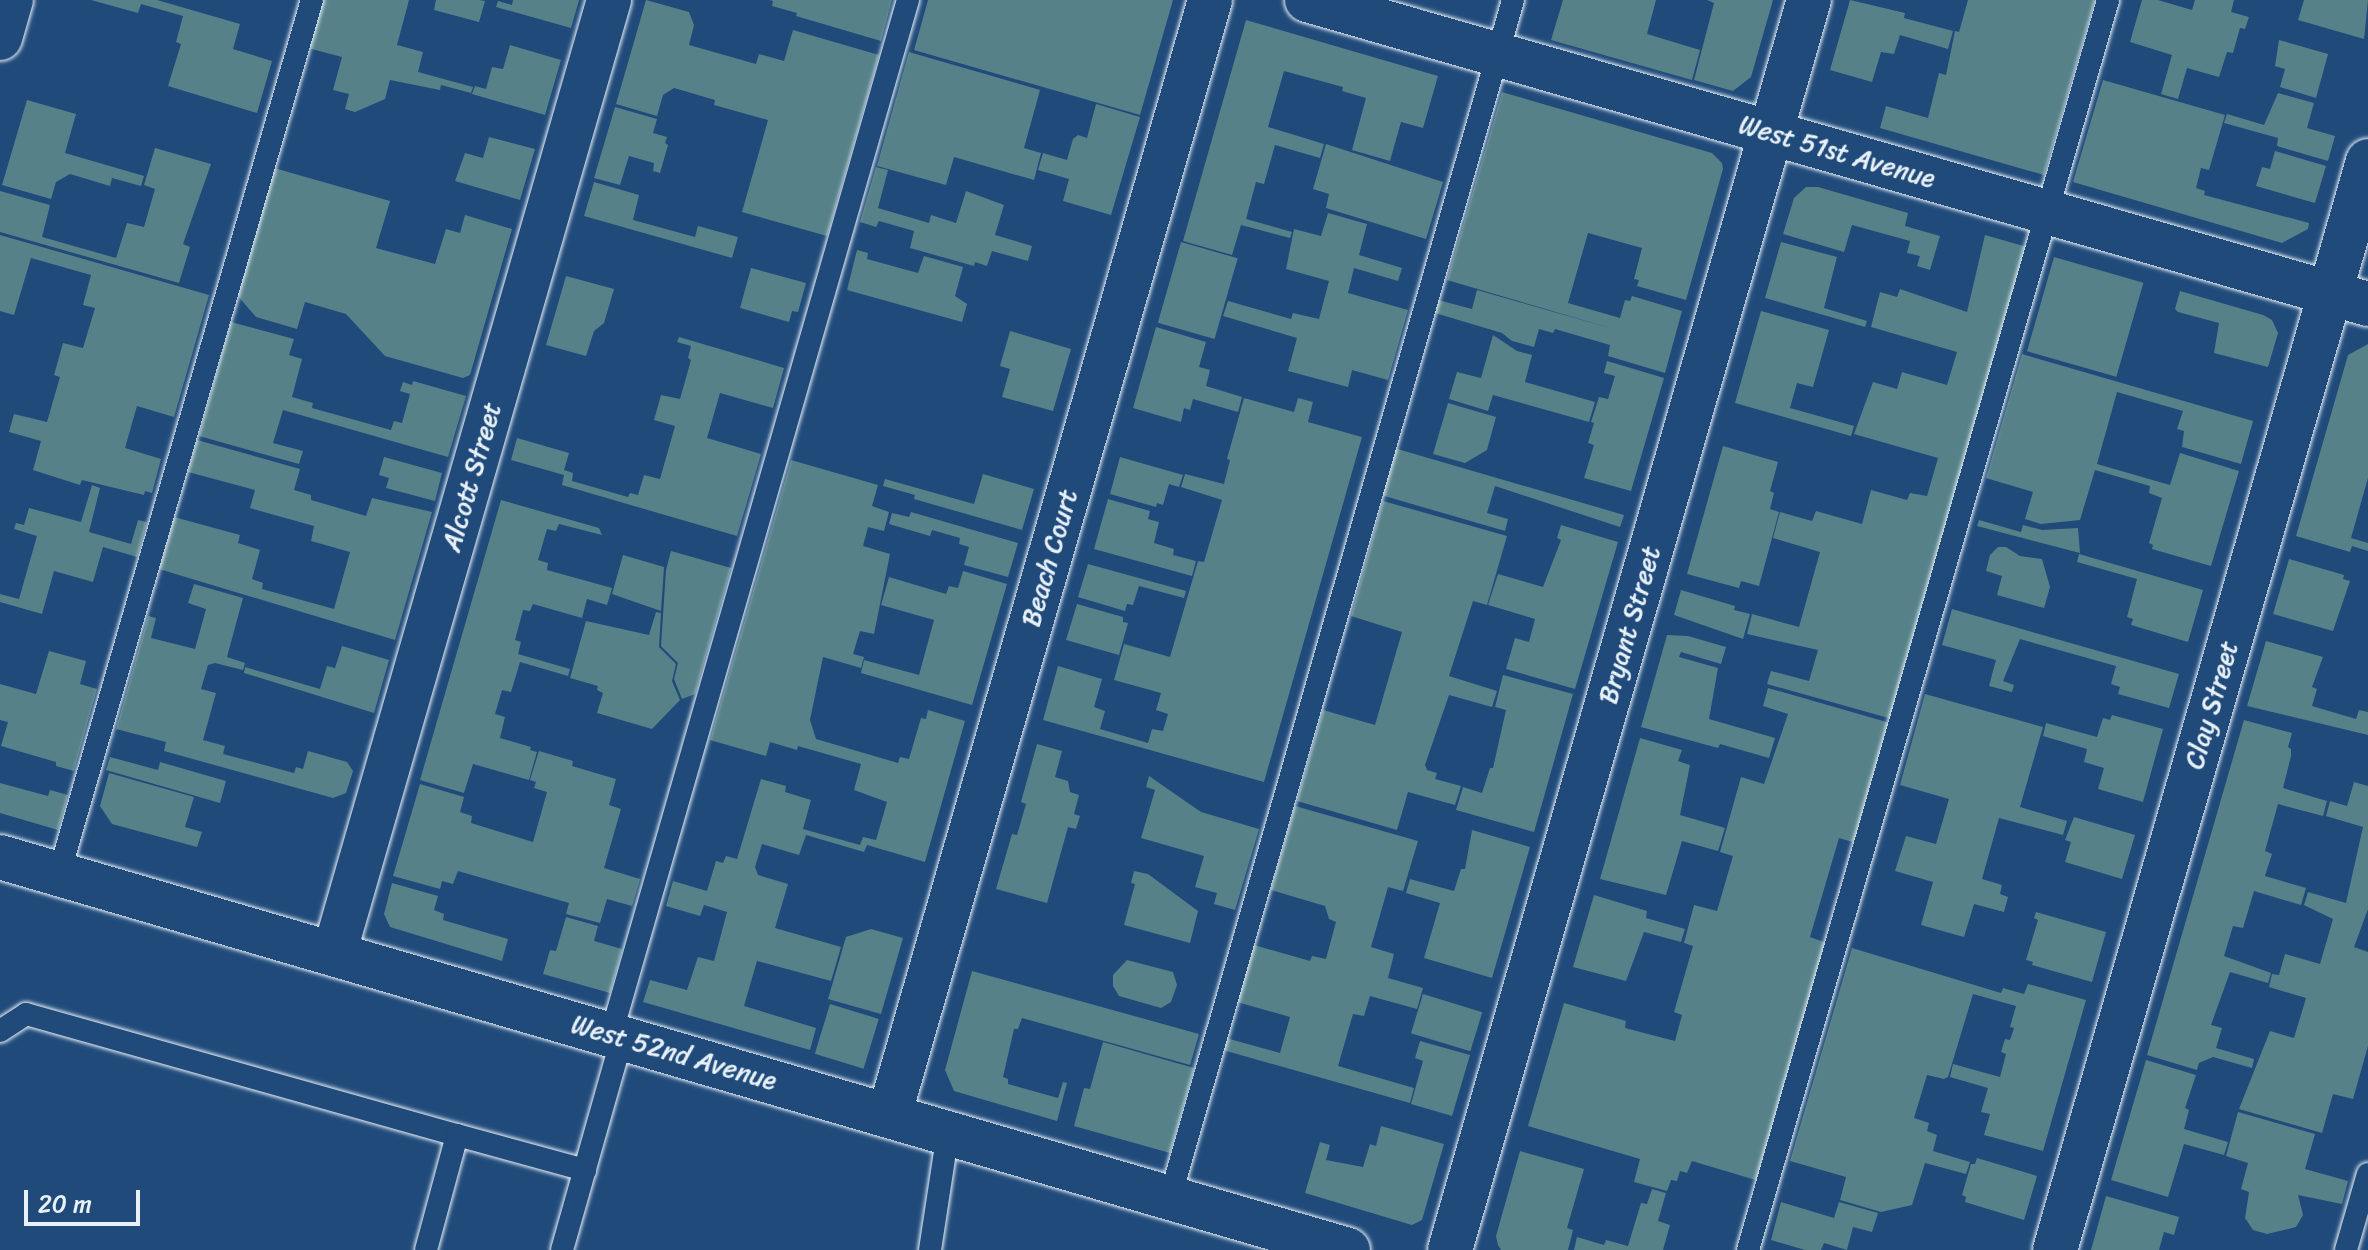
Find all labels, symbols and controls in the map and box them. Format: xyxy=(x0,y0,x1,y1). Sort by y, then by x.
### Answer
street label: West 51st Avenue xyxy=(1735,109,1939,195)
street label: Alcott Street xyxy=(436,398,508,556)
street label: Beach Court xyxy=(1015,486,1085,630)
street label: Bryant Street xyxy=(1593,543,1667,707)
street label: Clay Street xyxy=(2179,637,2245,773)
street label: West 52nd Avenue xyxy=(568,1009,780,1097)
scale bar xyxy=(28,1174,144,1224)
text: 20 m xyxy=(38,1183,92,1225)

